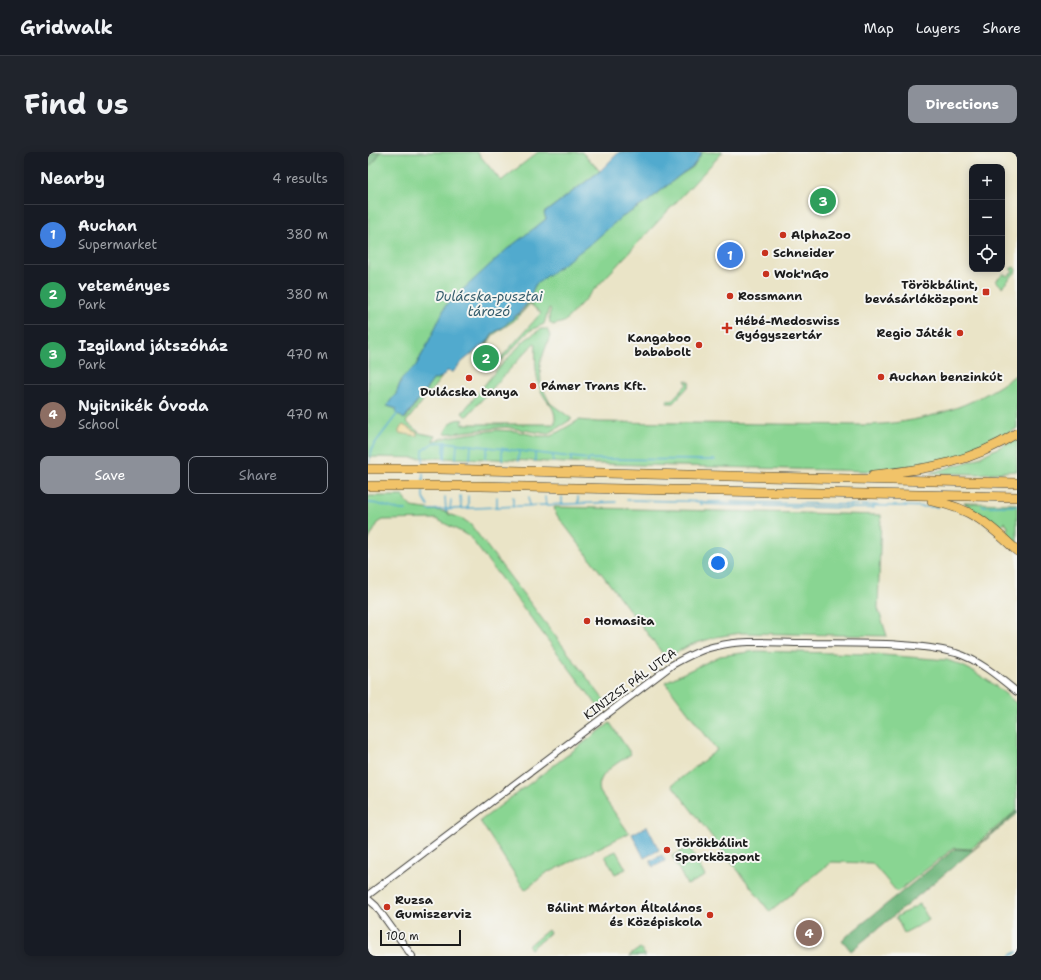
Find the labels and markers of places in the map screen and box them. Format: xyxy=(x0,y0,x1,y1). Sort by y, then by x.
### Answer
pin: 3 xyxy=(810,186,836,216)
place label: AlphaZoo xyxy=(791,227,851,243)
marker: AlphaZoo xyxy=(778,230,788,240)
pin: 1 xyxy=(717,240,743,270)
place label: Schneider xyxy=(773,245,835,261)
marker: Schneider xyxy=(760,248,770,258)
place label: Wok'nGo xyxy=(774,266,829,282)
marker: Wok'nGo xyxy=(761,269,771,279)
place label: Törökbálint, bevásárlóközpont xyxy=(865,277,978,307)
marker: Törökbálint, bevásárlóközpont xyxy=(981,287,991,297)
place label: Rossmann xyxy=(738,288,802,304)
marker: Rossmann xyxy=(725,291,735,301)
place label: Hébé-Medoswiss Gyógyszertár xyxy=(735,313,840,343)
marker: Hébé-Medoswiss Gyógyszertár xyxy=(722,323,732,333)
place label: Regio Játék xyxy=(877,325,952,341)
marker: Regio Játék xyxy=(955,328,965,338)
place label: Kangaboo bababolt xyxy=(628,330,691,360)
marker: Kangaboo bababolt xyxy=(694,340,704,350)
pin: 2 xyxy=(473,343,499,373)
place label: Auchan benzinkút xyxy=(889,369,1003,385)
marker: Auchan benzinkút xyxy=(876,372,886,382)
marker: Dulácska tanya xyxy=(464,373,474,383)
place label: Pámer Trans Kft. xyxy=(541,378,646,394)
marker: Pámer Trans Kft. xyxy=(528,381,538,391)
place label: Dulácska tanya xyxy=(420,384,519,400)
place label: Homasita xyxy=(595,613,655,629)
marker: Homasita xyxy=(582,616,592,626)
place label: Törökbálint Sportközpont xyxy=(675,835,760,865)
marker: Törökbálint Sportközpont xyxy=(662,845,672,855)
place label: Ruzsa Gumiszerviz xyxy=(395,892,472,922)
place label: Bálint Márton Általános és Középiskola xyxy=(547,900,703,930)
marker: Ruzsa Gumiszerviz xyxy=(382,902,392,912)
marker: Bálint Márton Általános és Középiskola xyxy=(705,910,715,920)
pin: 4 xyxy=(796,918,822,948)

